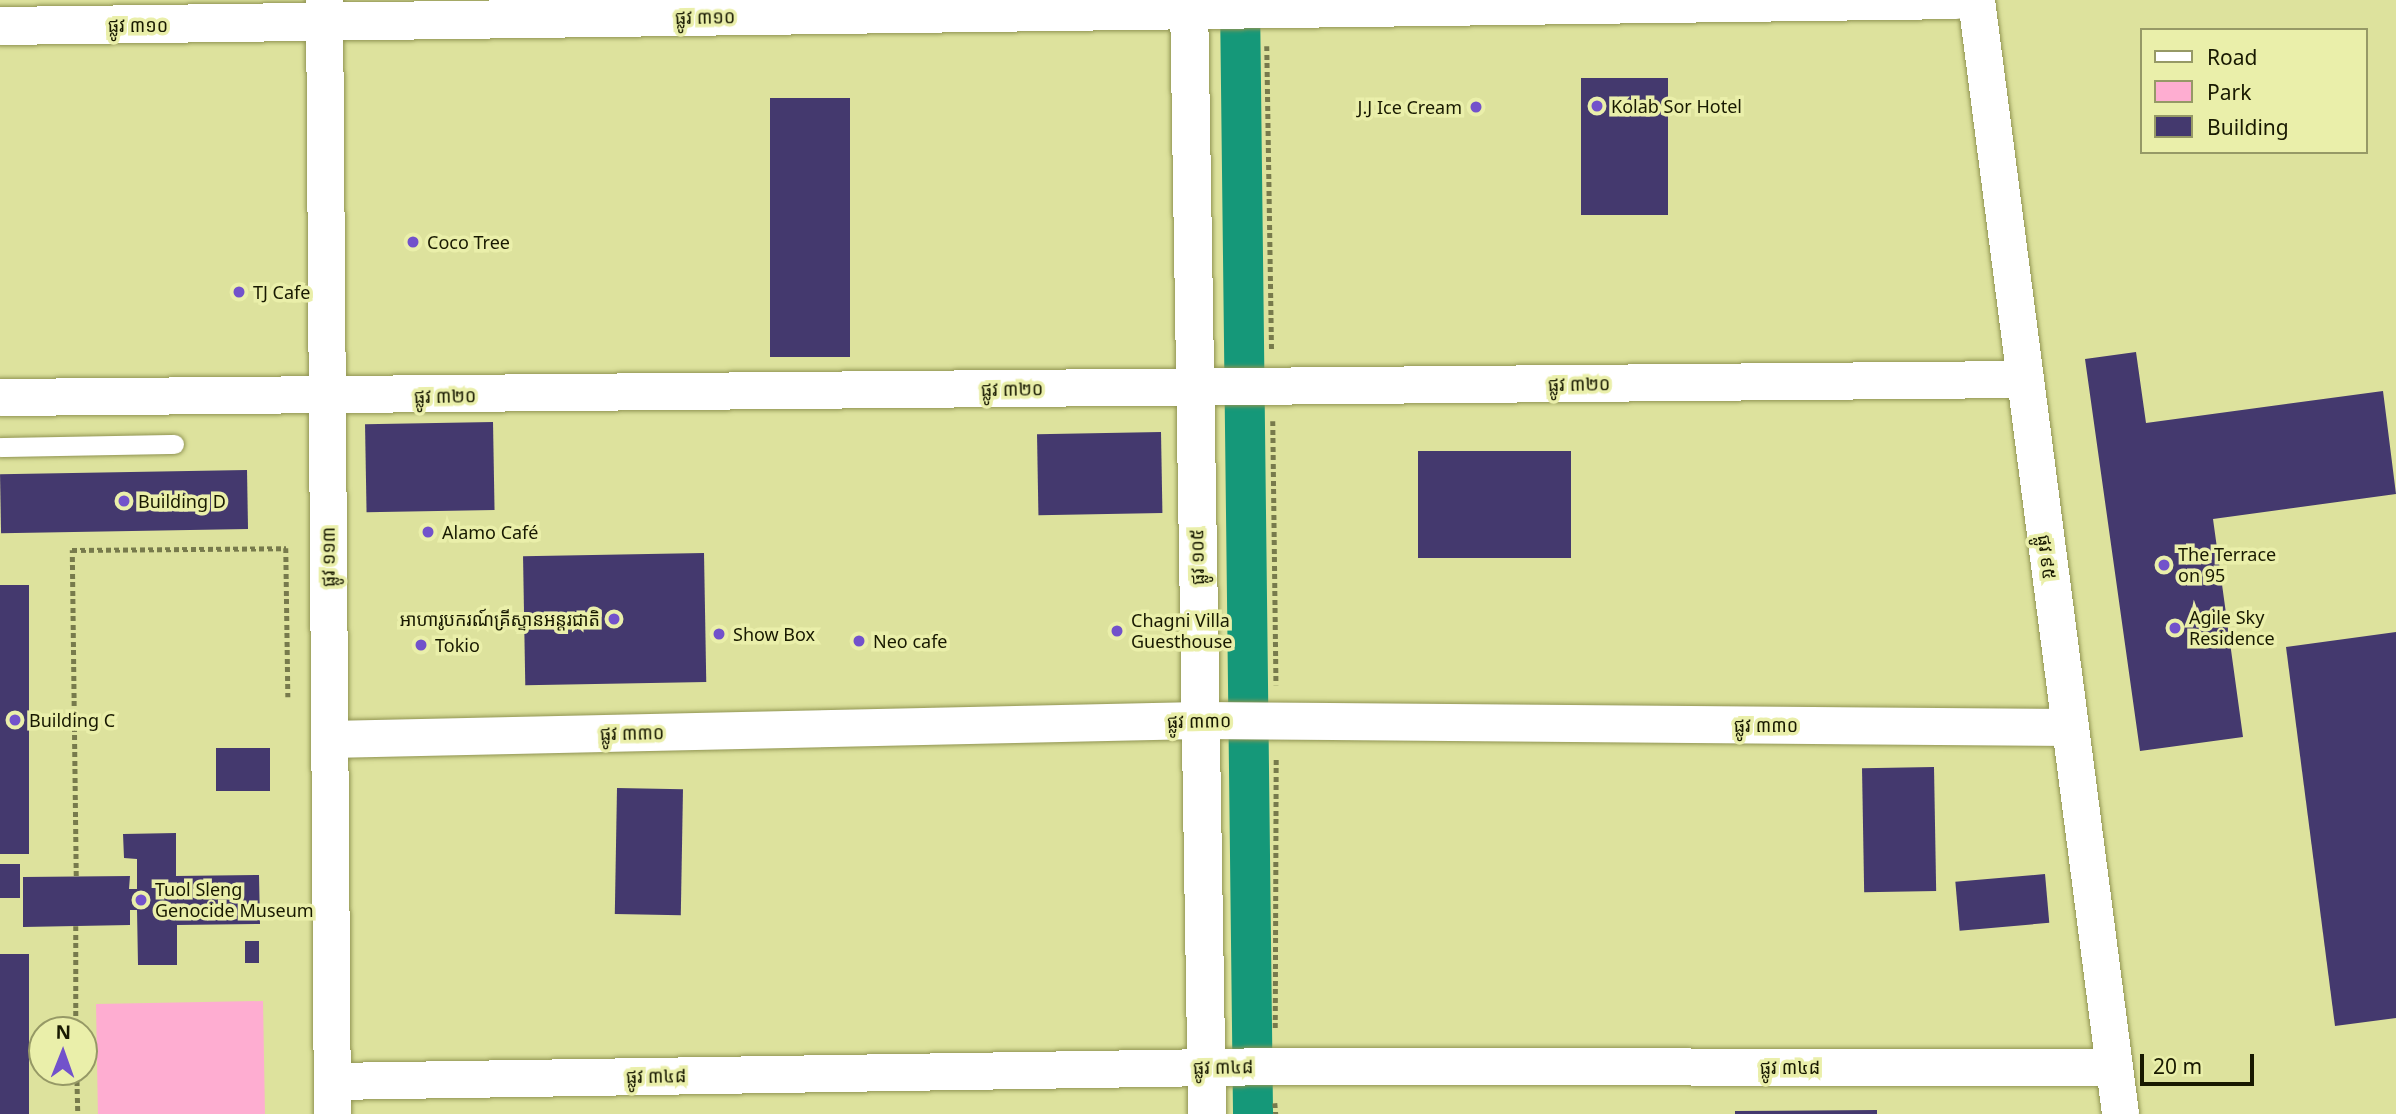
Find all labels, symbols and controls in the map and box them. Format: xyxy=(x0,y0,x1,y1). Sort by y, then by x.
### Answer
street label: ផ្លូវ ៣១០ xyxy=(675,6,735,28)
street label: ផ្លូវ ៣១០ xyxy=(108,14,168,36)
legend xyxy=(2140,28,2368,154)
text: Road xyxy=(2207,43,2257,71)
text: Park xyxy=(2207,78,2251,106)
place label: Kolab Sor Hotel xyxy=(1611,95,1742,117)
place label: J.J Ice Cream xyxy=(1358,96,1462,118)
marker: Kolab Sor Hotel xyxy=(1589,98,1605,114)
marker: J.J Ice Cream xyxy=(1468,99,1484,115)
text: Building xyxy=(2207,113,2289,141)
place label: Coco Tree xyxy=(427,231,510,253)
marker: Coco Tree xyxy=(405,234,421,250)
place label: TJ Cafe xyxy=(253,281,310,303)
marker: TJ Cafe xyxy=(231,284,247,300)
street label: ផ្លូវ ៣២០ xyxy=(1548,373,1610,395)
street label: ផ្លូវ ៣២០ xyxy=(981,378,1043,400)
street label: ផ្លូវ ៣២០ xyxy=(414,385,476,407)
place label: Building D xyxy=(138,490,226,512)
marker: Building D xyxy=(116,493,132,509)
place label: Alamo Café xyxy=(442,521,538,543)
marker: Alamo Café xyxy=(420,524,436,540)
street label: ផ្លូវ ១១៣ xyxy=(317,527,339,587)
street label: ផ្លូវ ១០៥ xyxy=(1186,529,1208,585)
street label: ផ្លូវ ៩៥ xyxy=(2034,533,2060,581)
place label: The Terrace on 95 xyxy=(2178,544,2276,586)
marker: The Terrace on 95 xyxy=(2156,557,2172,573)
place label: Agile Sky Residence xyxy=(2189,607,2275,650)
place label: អាហារូបករណ៍គ្រីស្ទានអន្តរជាតិ xyxy=(400,608,600,630)
place label: Chagni Villa Guesthouse xyxy=(1131,610,1232,652)
marker: អាហារូបករណ៍គ្រីស្ទានអន្តរជាតិ xyxy=(606,611,622,627)
marker: Agile Sky Residence xyxy=(2167,620,2183,636)
place label: Show Box xyxy=(733,623,815,645)
marker: Chagni Villa Guesthouse xyxy=(1109,623,1125,639)
marker: Show Box xyxy=(711,626,727,642)
place label: Neo cafe xyxy=(873,630,947,652)
marker: Neo cafe xyxy=(851,633,867,649)
place label: Tokio xyxy=(435,634,480,656)
marker: Tokio xyxy=(413,637,429,653)
place label: Building C xyxy=(29,709,115,731)
street label: ផ្លូវ ៣៣០ xyxy=(1167,710,1231,732)
marker: Building C xyxy=(7,712,23,728)
street label: ផ្លូវ ៣៣០ xyxy=(1734,714,1798,736)
street label: ផ្លូវ ៣៣០ xyxy=(600,722,664,744)
place label: Tuol Sleng Genocide Museum xyxy=(155,879,314,922)
marker: Tuol Sleng Genocide Museum xyxy=(133,892,149,908)
north arrow xyxy=(28,1016,98,1086)
text: N xyxy=(55,1019,71,1045)
scale bar xyxy=(2144,1040,2258,1084)
text: 20 m xyxy=(2153,1052,2202,1080)
street label: ផ្លូវ ៣៤៨ xyxy=(1193,1056,1253,1078)
street label: ផ្លូវ ៣៤៨ xyxy=(1760,1056,1820,1078)
street label: ផ្លូវ ៣៤៨ xyxy=(626,1065,686,1087)

